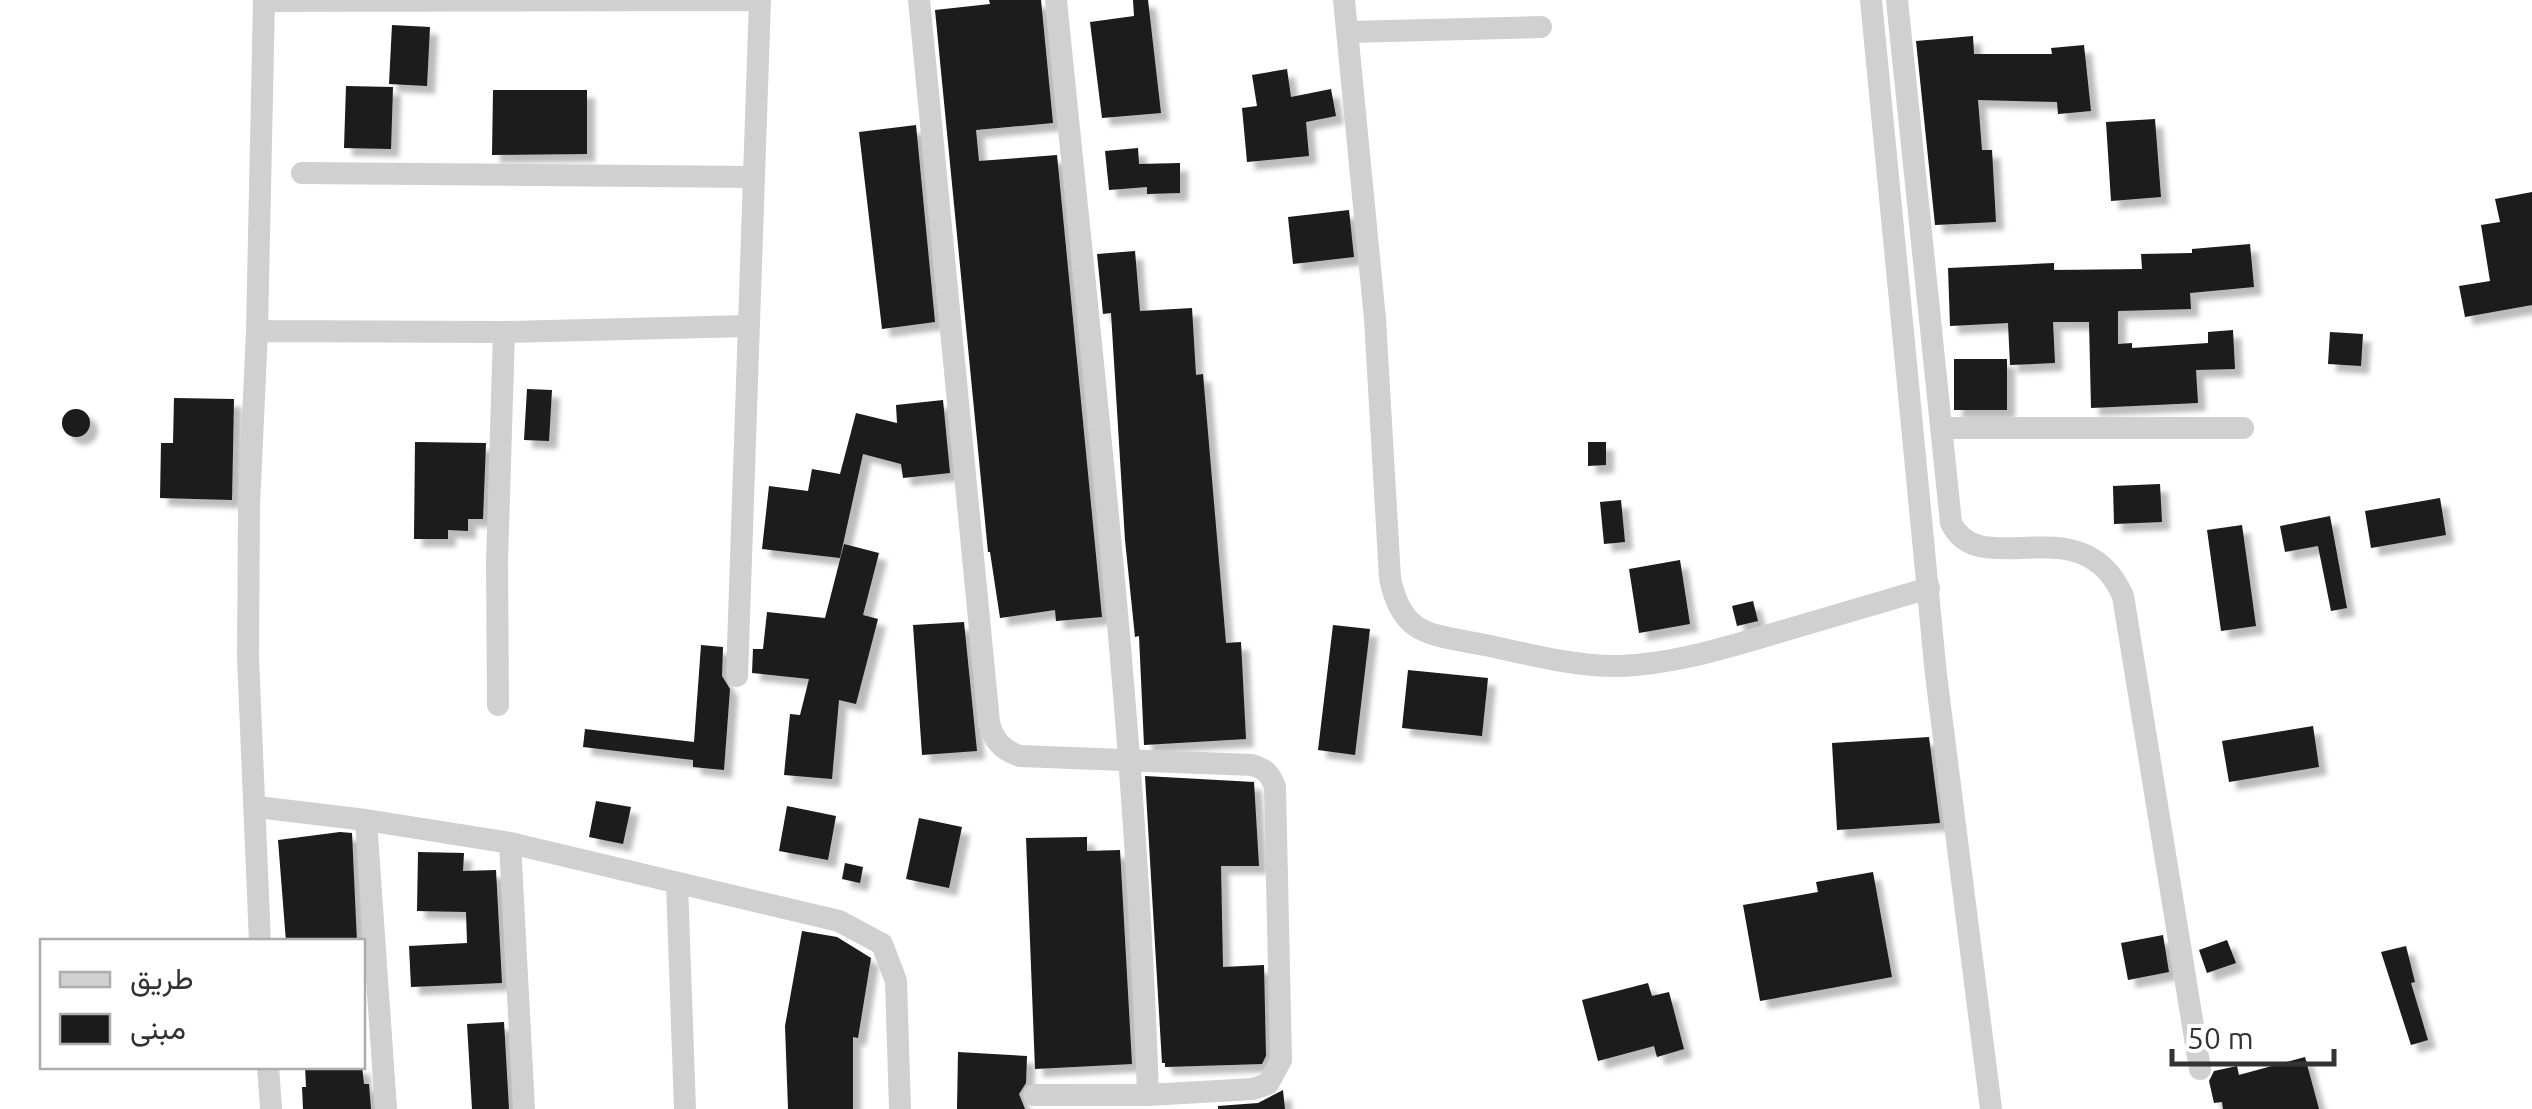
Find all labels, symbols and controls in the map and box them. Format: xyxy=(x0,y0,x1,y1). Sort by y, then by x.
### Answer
legend xyxy=(40,939,365,1069)
text: طريق xyxy=(130,961,194,997)
scale bar xyxy=(2172,1004,2334,1066)
text: مبنى xyxy=(130,1011,186,1047)
text: 50 m xyxy=(2187,1021,2254,1055)

